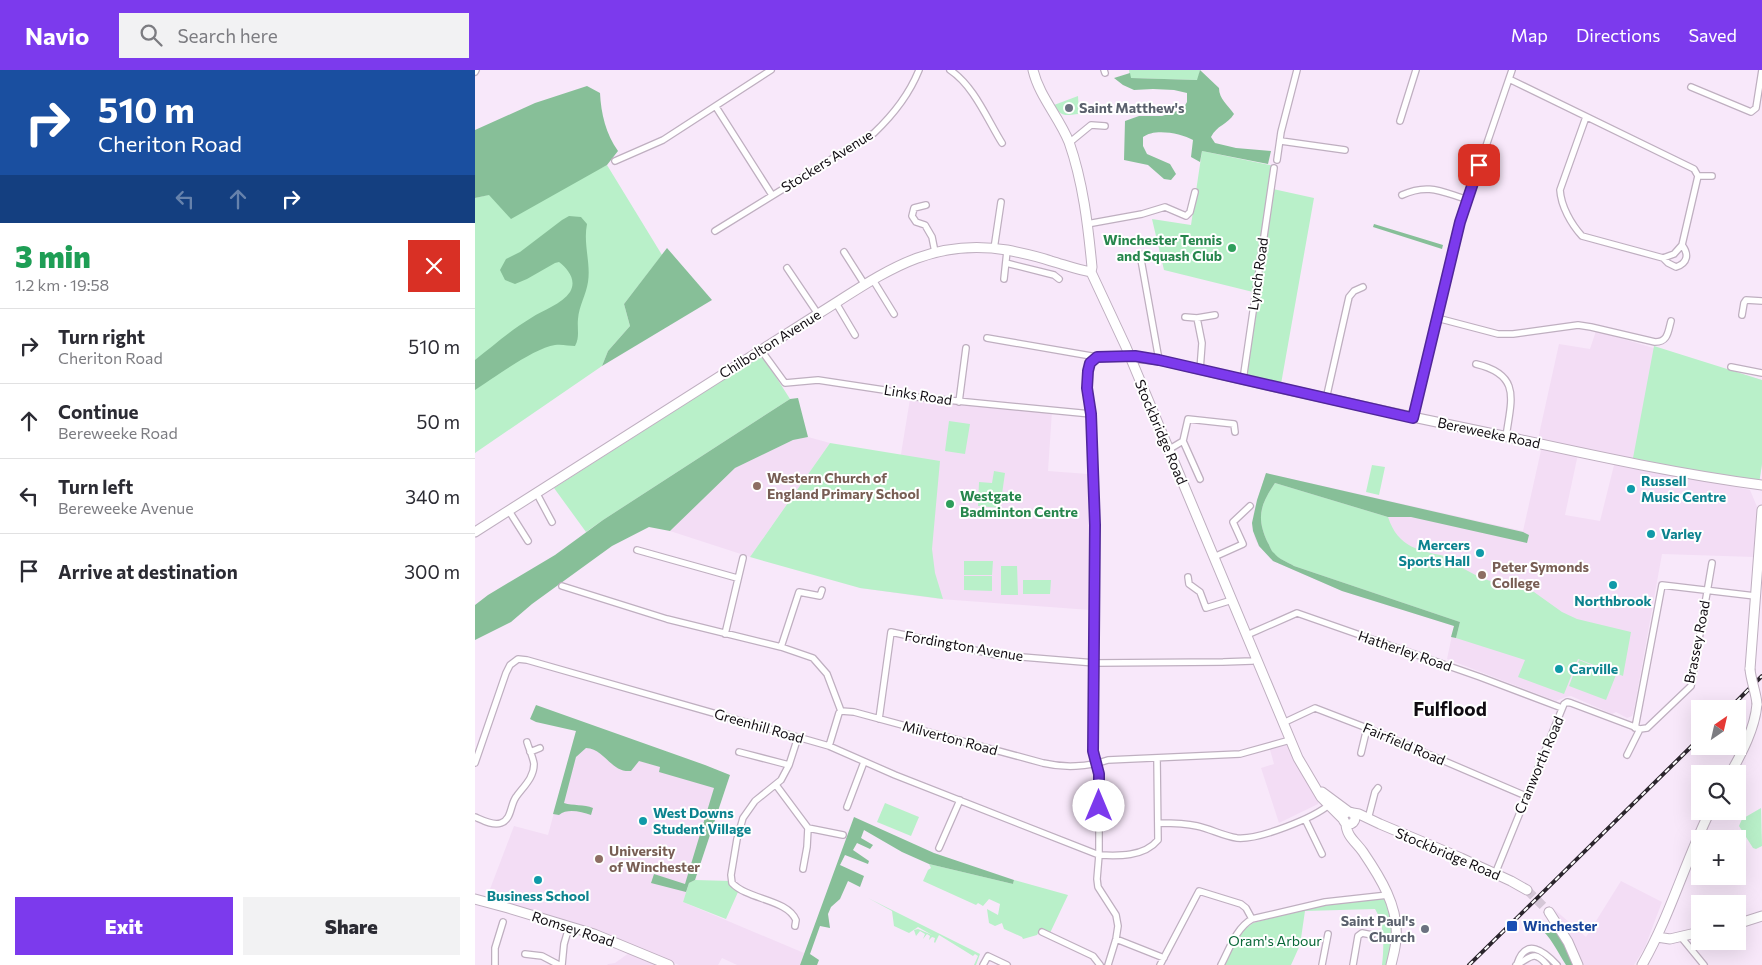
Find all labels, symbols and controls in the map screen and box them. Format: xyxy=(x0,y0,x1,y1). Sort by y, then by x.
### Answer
search box xyxy=(119,13,469,58)
text: Navio xyxy=(25,21,89,50)
icon: search xyxy=(137,21,165,49)
text: Search here xyxy=(177,24,278,47)
text: Map xyxy=(1511,24,1548,46)
text: Directions xyxy=(1576,24,1660,46)
text: Saved xyxy=(1688,24,1737,46)
text: 510 m xyxy=(98,87,195,130)
icon: right xyxy=(15,90,80,155)
place label: Saint Matthew's xyxy=(1079,99,1185,116)
marker: Saint Matthew's xyxy=(1063,102,1075,114)
street label: Stockers Avenue xyxy=(778,126,876,196)
text: Cheriton Road xyxy=(98,130,242,157)
pin xyxy=(1458,144,1500,186)
icon: arrive xyxy=(1465,151,1493,179)
icon: left xyxy=(171,185,199,213)
icon: ahead xyxy=(224,185,252,213)
icon: right xyxy=(277,185,305,213)
place label: Winchester Tennis and Squash Club xyxy=(1103,231,1222,264)
street label: Lynch Road xyxy=(1244,236,1271,311)
text: 3 min xyxy=(15,237,91,274)
button: close xyxy=(408,240,460,292)
marker: Winchester Tennis and Squash Club xyxy=(1226,242,1238,254)
text: 1.2 km · 19:58 xyxy=(15,275,109,294)
street label: Chilbolton Avenue xyxy=(716,306,824,382)
text: Turn right xyxy=(58,325,145,348)
icon: right xyxy=(15,332,43,360)
text: 510 m xyxy=(408,335,460,358)
text: Cheriton Road xyxy=(58,348,163,367)
street label: Stockbridge Road xyxy=(1132,377,1191,487)
street label: Links Road xyxy=(883,381,953,408)
text: Continue xyxy=(58,400,138,423)
icon: ahead xyxy=(15,407,43,435)
text: 50 m xyxy=(416,410,460,433)
street label: Bereweeke Road xyxy=(1436,413,1542,452)
text: Bereweeke Road xyxy=(58,423,178,442)
place label: Western Church of England Primary School xyxy=(767,469,920,502)
place label: Russell Music Centre xyxy=(1641,472,1726,505)
text: Turn left xyxy=(58,475,133,498)
marker: Western Church of England Primary School xyxy=(751,480,763,492)
icon: left xyxy=(15,482,43,510)
marker: Russell Music Centre xyxy=(1625,483,1637,495)
text: 340 m xyxy=(405,485,460,508)
place label: Westgate Badminton Centre xyxy=(960,487,1078,520)
text: Bereweeke Avenue xyxy=(58,498,194,517)
marker: Westgate Badminton Centre xyxy=(944,498,956,510)
place label: Varley xyxy=(1661,525,1702,542)
marker: Varley xyxy=(1645,528,1657,540)
place label: Mercers Sports Hall xyxy=(1399,536,1470,569)
marker: Mercers Sports Hall xyxy=(1474,547,1486,559)
icon: arrive xyxy=(15,557,43,585)
place label: Peter Symonds College xyxy=(1492,558,1589,591)
text: Arrive at destination xyxy=(58,560,238,583)
text: 300 m xyxy=(404,560,460,583)
marker: Peter Symonds College xyxy=(1476,569,1488,581)
marker: Northbrook xyxy=(1607,579,1619,591)
place label: Northbrook xyxy=(1574,592,1652,609)
street label: Brassey Road xyxy=(1680,599,1713,685)
street label: Fordington Avenue xyxy=(903,627,1025,664)
street label: Hatherley Road xyxy=(1356,627,1454,675)
place label: Carville xyxy=(1569,660,1618,677)
marker: Carville xyxy=(1553,663,1565,675)
district label: Fulflood xyxy=(1413,697,1487,720)
north arrow xyxy=(1691,700,1746,755)
map controls xyxy=(1691,700,1746,950)
street label: Greenhill Road xyxy=(712,705,806,746)
street label: Cranworth Road xyxy=(1510,713,1567,816)
street label: Milverton Road xyxy=(901,717,1000,758)
street label: Fairfield Road xyxy=(1360,719,1448,769)
button: search xyxy=(1691,765,1746,820)
position arrow xyxy=(1072,779,1124,831)
place label: West Downs Student Village xyxy=(653,804,751,837)
marker: West Downs Student Village xyxy=(637,815,649,827)
street label: Stockbridge Road xyxy=(1393,824,1503,883)
button: + xyxy=(1691,830,1746,885)
place label: University of Winchester xyxy=(609,842,700,875)
marker: University of Winchester xyxy=(593,853,605,865)
marker: Business School xyxy=(532,874,544,886)
place label: Business School xyxy=(487,887,589,904)
button: − xyxy=(1691,895,1746,950)
button: Exit xyxy=(15,897,233,955)
button: Share xyxy=(243,897,460,955)
street label: Romsey Road xyxy=(530,907,617,950)
place label: Saint Paul's Church xyxy=(1341,912,1415,945)
place label: Winchester xyxy=(1523,917,1598,934)
marker: Winchester xyxy=(1505,919,1519,933)
marker: Saint Paul's Church xyxy=(1419,923,1431,935)
park label: Oram's Arbour xyxy=(1228,932,1322,949)

